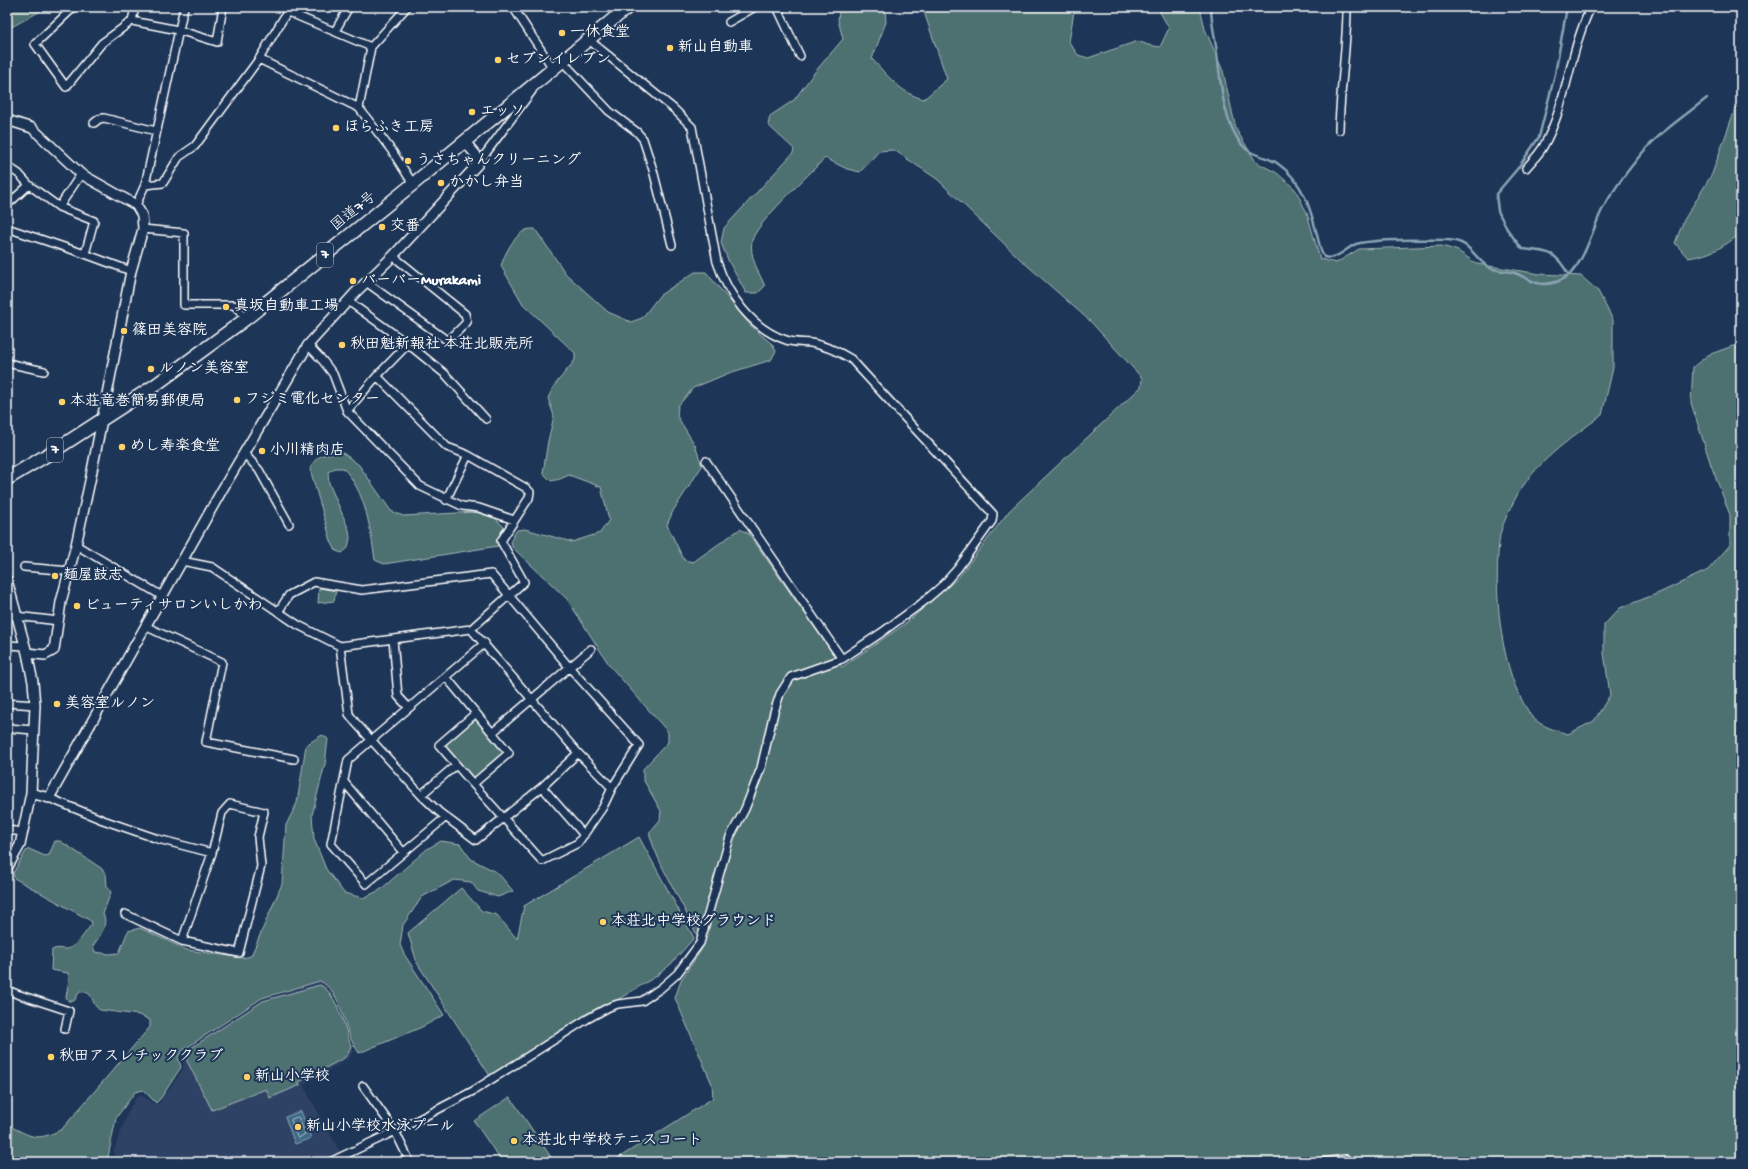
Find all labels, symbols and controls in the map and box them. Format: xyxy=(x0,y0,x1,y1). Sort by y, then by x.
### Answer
place label: 一休食堂 xyxy=(570,23,630,42)
marker: 一休食堂 xyxy=(557,28,567,38)
place label: 新山自動車 xyxy=(678,38,753,57)
marker: 新山自動車 xyxy=(665,43,675,53)
place label: セブンイレブン xyxy=(506,51,611,69)
marker: セブンイレブン xyxy=(493,55,503,65)
place label: エッソ xyxy=(480,103,525,121)
marker: エッソ xyxy=(467,107,477,117)
place label: ほらふき工房 xyxy=(344,119,434,137)
marker: ほらふき工房 xyxy=(331,123,341,133)
place label: うさちゃんクリーニング xyxy=(416,151,581,170)
marker: うさちゃんクリーニング xyxy=(403,156,413,166)
place label: かかし弁当 xyxy=(449,173,524,192)
marker: かかし弁当 xyxy=(436,178,446,188)
street label: 国道7号 xyxy=(328,188,380,236)
place label: 交番 xyxy=(390,217,420,236)
marker: 交番 xyxy=(377,222,387,232)
road number: 7 xyxy=(317,243,333,267)
place label: バーバーMurakami xyxy=(361,272,481,290)
marker: バーバーMurakami xyxy=(348,276,358,286)
place label: 真坂自動車工場 xyxy=(234,297,339,316)
marker: 真坂自動車工場 xyxy=(221,302,231,312)
place label: 篠田美容院 xyxy=(132,321,207,340)
marker: 篠田美容院 xyxy=(119,326,129,336)
place label: 秋田魁新報社 本荘北販売所 xyxy=(350,335,534,354)
marker: 秋田魁新報社 本荘北販売所 xyxy=(337,340,347,350)
place label: ルノン美容室 xyxy=(159,359,249,378)
marker: ルノン美容室 xyxy=(146,364,156,374)
place label: フジミ電化センター xyxy=(245,391,380,409)
place label: 本荘竜巻簡易郵便局 xyxy=(70,392,205,411)
marker: フジミ電化センター xyxy=(232,395,242,405)
marker: 本荘竜巻簡易郵便局 xyxy=(57,397,67,407)
place label: めし寿楽食堂 xyxy=(130,437,220,456)
road number: 7 xyxy=(47,438,63,462)
place label: 小川精肉店 xyxy=(270,441,345,460)
marker: めし寿楽食堂 xyxy=(117,442,127,452)
marker: 小川精肉店 xyxy=(257,446,267,456)
place label: 麺屋鼓志 xyxy=(63,566,123,585)
marker: 麺屋鼓志 xyxy=(50,571,60,581)
place label: ビューティサロンいしかわ xyxy=(85,597,263,615)
marker: ビューティサロンいしかわ xyxy=(72,601,82,611)
place label: 美容室ルノン xyxy=(65,694,155,713)
marker: 美容室ルノン xyxy=(52,699,62,709)
place label: 本荘北中学校グラウンド xyxy=(611,912,776,931)
marker: 本荘北中学校グラウンド xyxy=(598,917,608,927)
place label: 秋田アスレチッククラブ xyxy=(59,1047,224,1066)
marker: 秋田アスレチッククラブ xyxy=(46,1052,56,1062)
place label: 新山小学校 xyxy=(255,1067,330,1086)
marker: 新山小学校 xyxy=(242,1072,252,1082)
place label: 新山小学校水泳プール xyxy=(306,1117,455,1136)
marker: 新山小学校水泳プール xyxy=(293,1122,303,1132)
place label: 本荘北中学校テニスコート xyxy=(522,1131,702,1150)
marker: 本荘北中学校テニスコート xyxy=(509,1136,519,1146)

